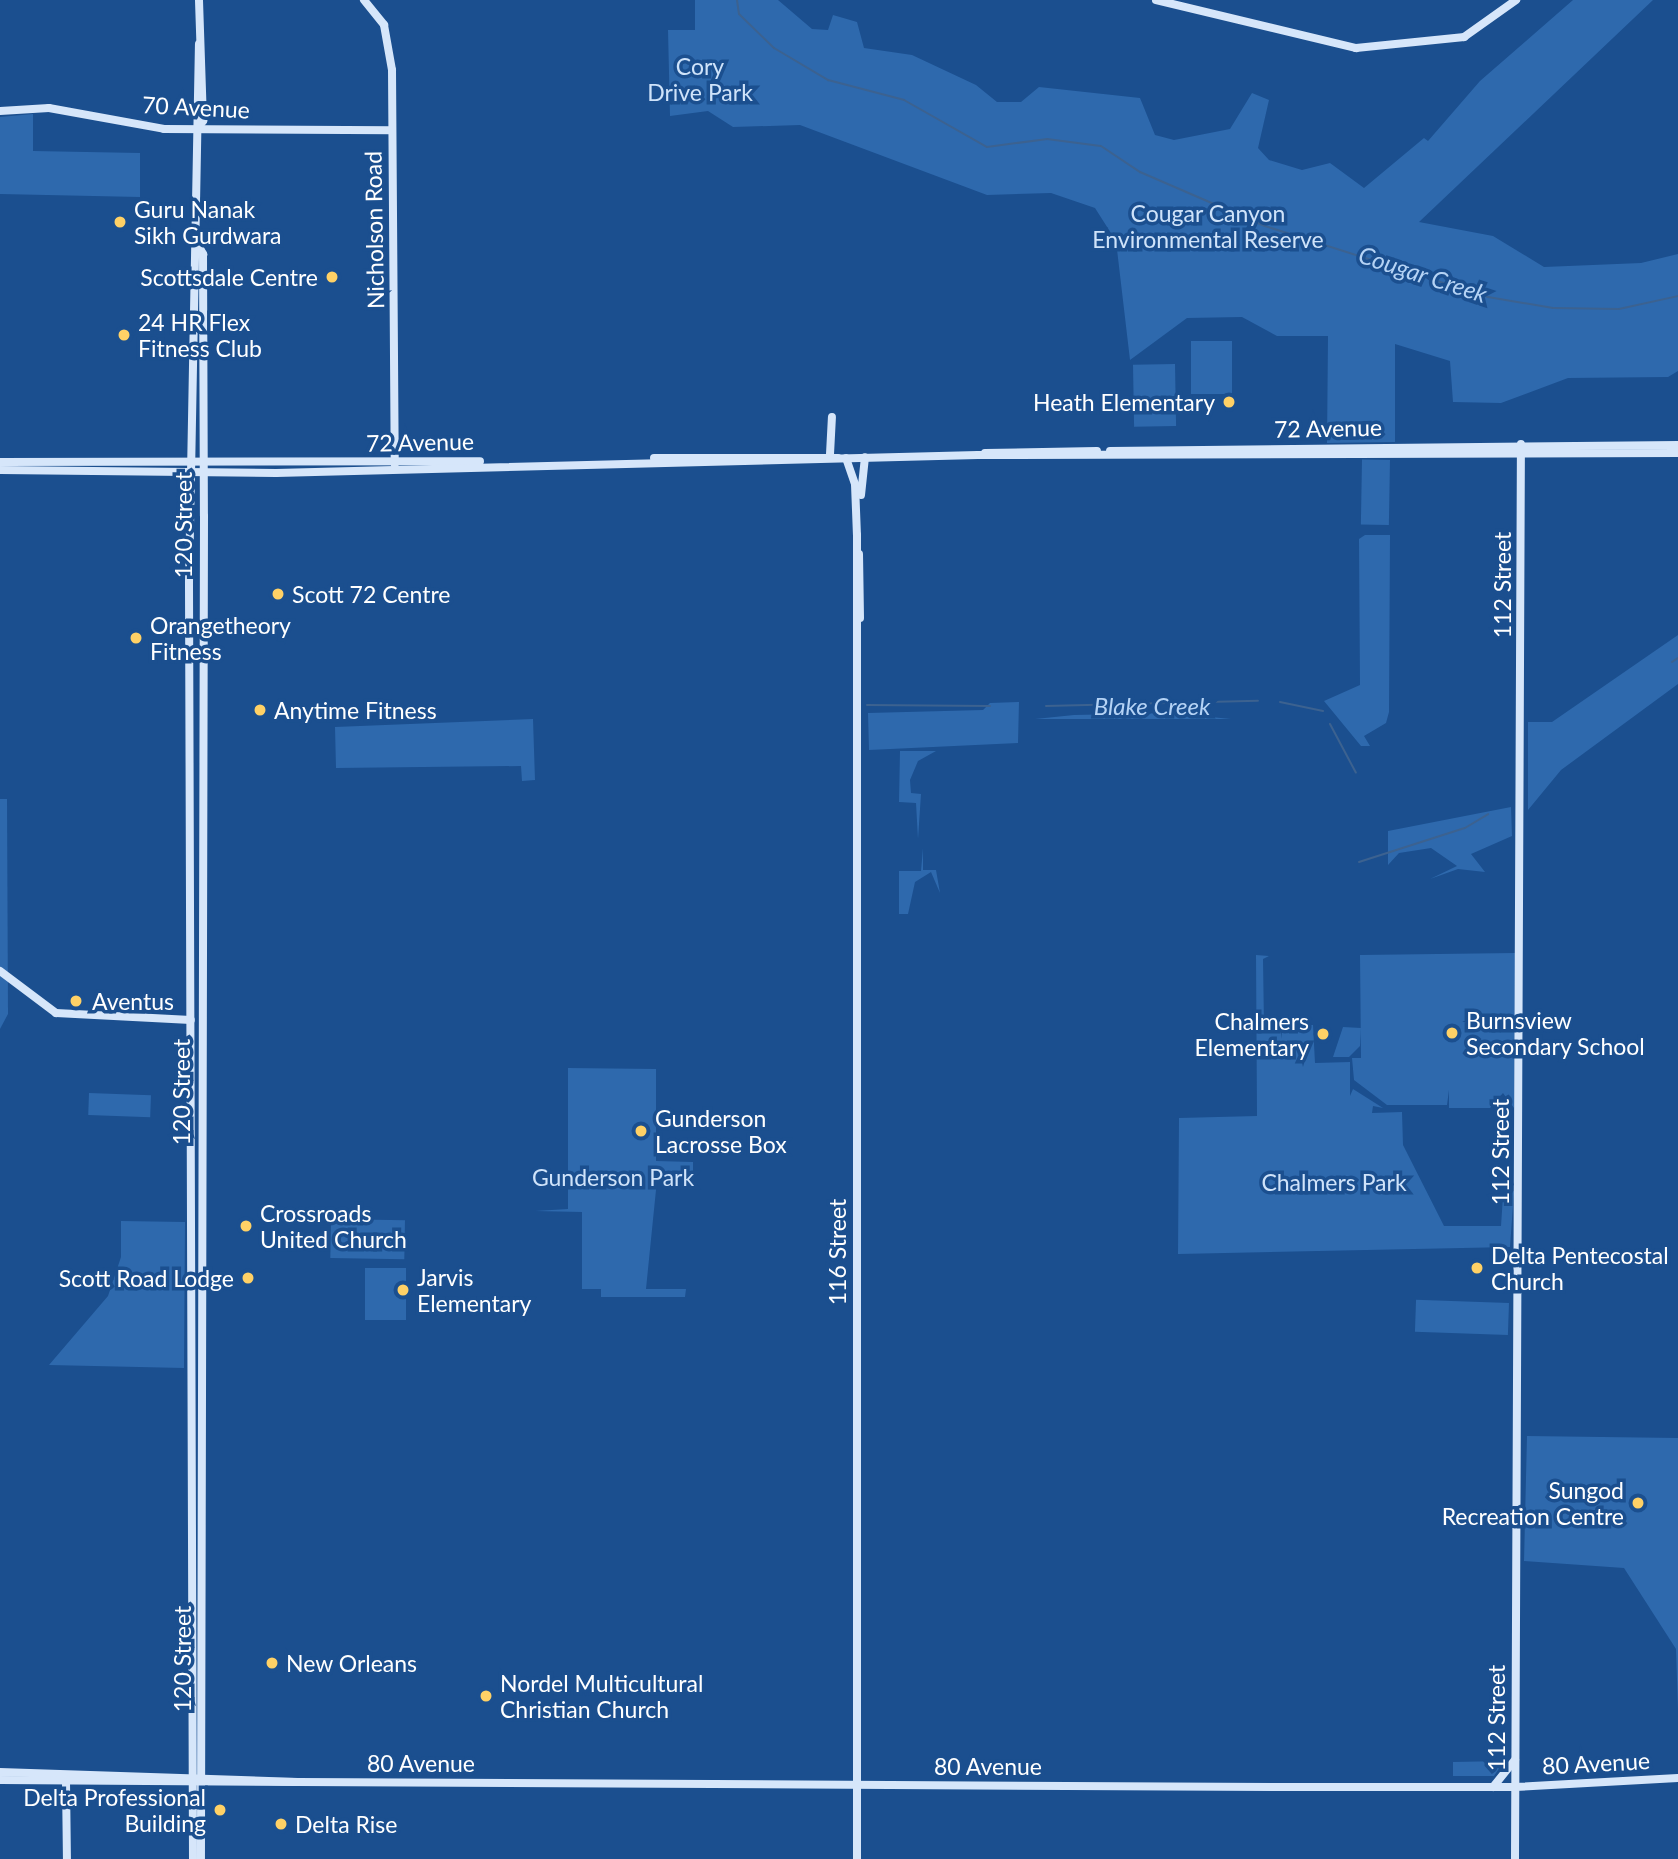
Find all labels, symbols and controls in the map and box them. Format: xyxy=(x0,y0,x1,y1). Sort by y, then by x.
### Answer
park label: Cory Drive Park xyxy=(647,52,753,106)
street label: 70 Avenue xyxy=(141,90,251,124)
street label: Nicholson Road xyxy=(359,151,389,309)
place label: Guru Nanak Sikh Gurdwara xyxy=(134,195,282,249)
park label: Cougar Canyon Environmental Reserve xyxy=(1092,199,1324,253)
marker: Guru Nanak Sikh Gurdwara xyxy=(112,214,128,230)
water label: Cougar Creek xyxy=(1355,240,1491,308)
place label: Scottsdale Centre xyxy=(140,263,318,291)
marker: Scottsdale Centre xyxy=(324,269,340,285)
place label: 24 HR Flex Fitness Club xyxy=(138,308,262,362)
marker: 24 HR Flex Fitness Club xyxy=(116,327,132,343)
place label: Heath Elementary xyxy=(1033,388,1215,416)
marker: Heath Elementary xyxy=(1221,394,1237,410)
street label: 72 Avenue xyxy=(1273,413,1383,443)
street label: 72 Avenue xyxy=(365,427,475,457)
street label: 120 Street xyxy=(169,472,197,578)
street label: 112 Street xyxy=(1488,532,1516,638)
place label: Scott 72 Centre xyxy=(292,580,450,608)
marker: Scott 72 Centre xyxy=(270,586,286,602)
place label: Orangetheory Fitness xyxy=(150,611,291,665)
marker: Orangetheory Fitness xyxy=(128,630,144,646)
water label: Blake Creek xyxy=(1094,692,1210,720)
place label: Anytime Fitness xyxy=(274,696,437,724)
marker: Anytime Fitness xyxy=(252,702,268,718)
place label: Aventus xyxy=(92,987,174,1015)
marker: Aventus xyxy=(66,991,86,1011)
place label: Burnsview Secondary School xyxy=(1466,1006,1645,1060)
place label: Chalmers Elementary xyxy=(1195,1007,1309,1061)
marker: Burnsview Secondary School xyxy=(1444,1025,1460,1041)
marker: Chalmers Elementary xyxy=(1315,1026,1331,1042)
street label: 120 Street xyxy=(167,1039,195,1145)
street label: 112 Street xyxy=(1486,1099,1514,1205)
place label: Gunderson Lacrosse Box xyxy=(655,1104,787,1158)
marker: Gunderson Lacrosse Box xyxy=(633,1123,649,1139)
park label: Gunderson Park xyxy=(532,1163,694,1191)
park label: Chalmers Park xyxy=(1261,1168,1407,1196)
place label: Crossroads United Church xyxy=(260,1199,407,1253)
street label: 116 Street xyxy=(823,1199,851,1305)
marker: Crossroads United Church xyxy=(238,1218,254,1234)
place label: Delta Pentecostal Church xyxy=(1491,1241,1669,1295)
marker: Delta Pentecostal Church xyxy=(1469,1260,1485,1276)
place label: Jarvis Elementary xyxy=(417,1263,531,1317)
place label: Scott Road Lodge xyxy=(59,1264,234,1292)
marker: Scott Road Lodge xyxy=(240,1270,256,1286)
marker: Jarvis Elementary xyxy=(395,1282,411,1298)
place label: Sungod Recreation Centre xyxy=(1442,1476,1624,1530)
marker: Sungod Recreation Centre xyxy=(1630,1495,1646,1511)
street label: 120 Street xyxy=(168,1606,196,1712)
place label: New Orleans xyxy=(286,1649,418,1677)
marker: New Orleans xyxy=(264,1655,280,1671)
street label: 112 Street xyxy=(1482,1665,1510,1771)
place label: Nordel Multicultural Christian Church xyxy=(500,1669,703,1723)
marker: Nordel Multicultural Christian Church xyxy=(478,1688,494,1704)
street label: 80 Avenue xyxy=(1541,1746,1651,1780)
street label: 80 Avenue xyxy=(367,1749,475,1777)
street label: 80 Avenue xyxy=(934,1752,1042,1780)
place label: Delta Professional Building xyxy=(23,1783,206,1837)
marker: Delta Professional Building xyxy=(212,1802,228,1818)
place label: Delta Rise xyxy=(295,1810,397,1838)
marker: Delta Rise xyxy=(273,1816,289,1832)

